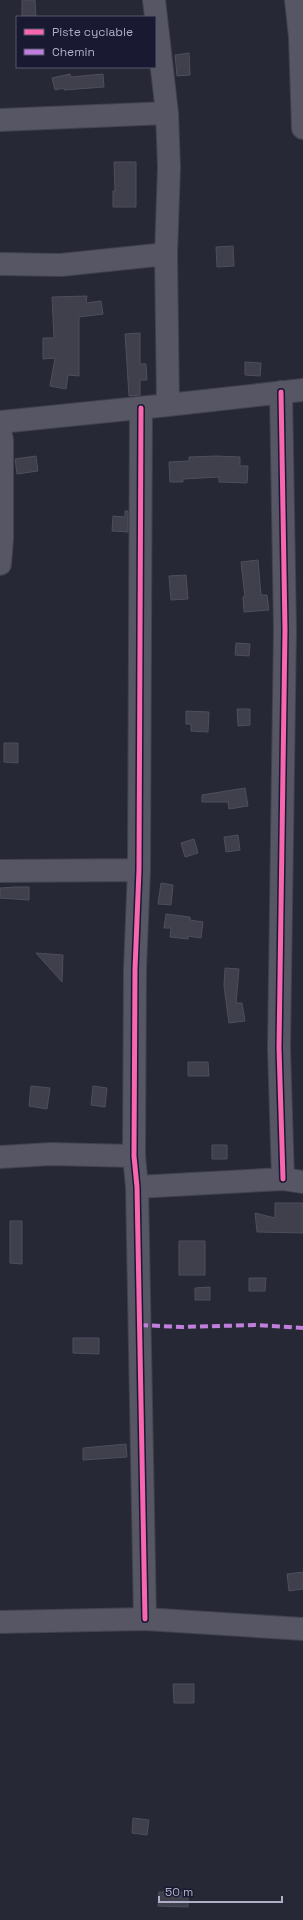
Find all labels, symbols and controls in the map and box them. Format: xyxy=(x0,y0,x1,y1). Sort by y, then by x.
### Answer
legend xyxy=(16,16,156,68)
text: Piste cyclable xyxy=(52,24,133,40)
text: Chemin xyxy=(52,44,95,60)
scale bar xyxy=(159,1878,282,1904)
text: 50 m xyxy=(165,1884,193,1900)

